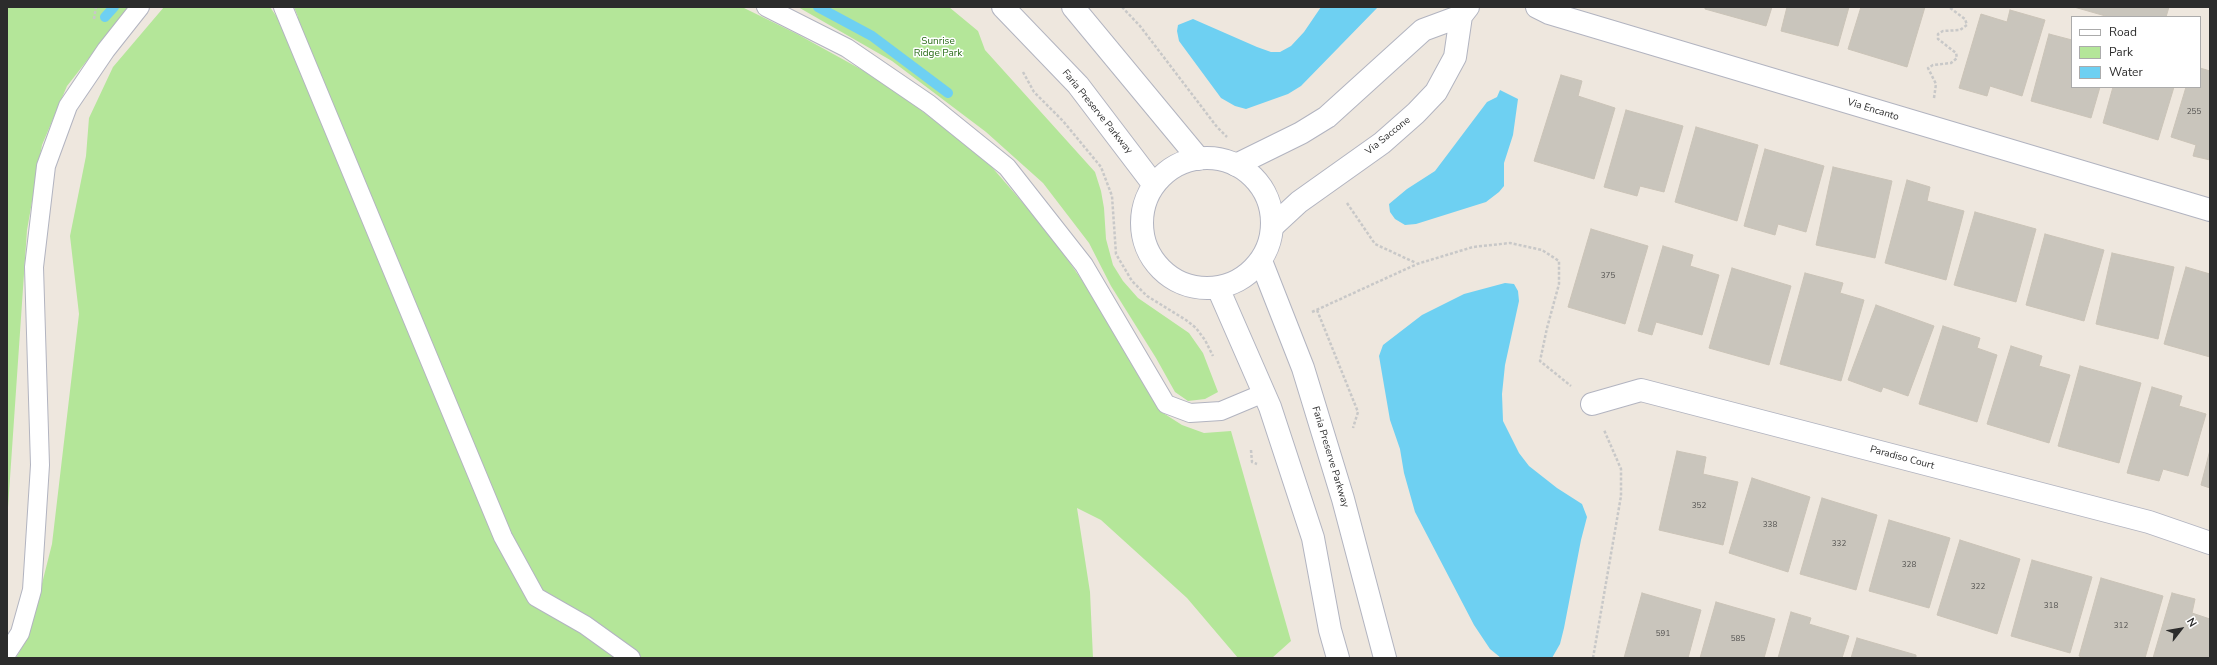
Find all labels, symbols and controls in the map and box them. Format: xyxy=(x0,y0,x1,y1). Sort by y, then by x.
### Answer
legend xyxy=(2071,16,2201,88)
text: Road xyxy=(2109,24,2137,40)
park label: Sunrise Ridge Park xyxy=(914,36,962,60)
text: Park xyxy=(2109,44,2133,60)
text: Water xyxy=(2109,64,2143,80)
street label: Faria Preserve Parkway xyxy=(1059,67,1135,157)
street label: Via Encanto xyxy=(1846,96,1900,124)
house number: 255 xyxy=(2187,107,2201,117)
street label: Via Saccone xyxy=(1363,114,1413,158)
house number: 375 xyxy=(1601,271,1615,281)
street label: Faria Preserve Parkway xyxy=(1309,405,1351,509)
street label: Paradiso Court xyxy=(1868,444,1936,472)
house number: 352 xyxy=(1692,501,1706,511)
house number: 338 xyxy=(1763,520,1777,530)
house number: 332 xyxy=(1832,539,1846,549)
house number: 328 xyxy=(1902,560,1916,570)
house number: 322 xyxy=(1971,582,1985,592)
house number: 318 xyxy=(2044,601,2058,611)
north arrow xyxy=(2161,609,2201,649)
text: N xyxy=(2183,615,2200,630)
house number: 312 xyxy=(2114,621,2128,631)
house number: 591 xyxy=(1656,629,1670,639)
house number: 585 xyxy=(1731,634,1745,644)

